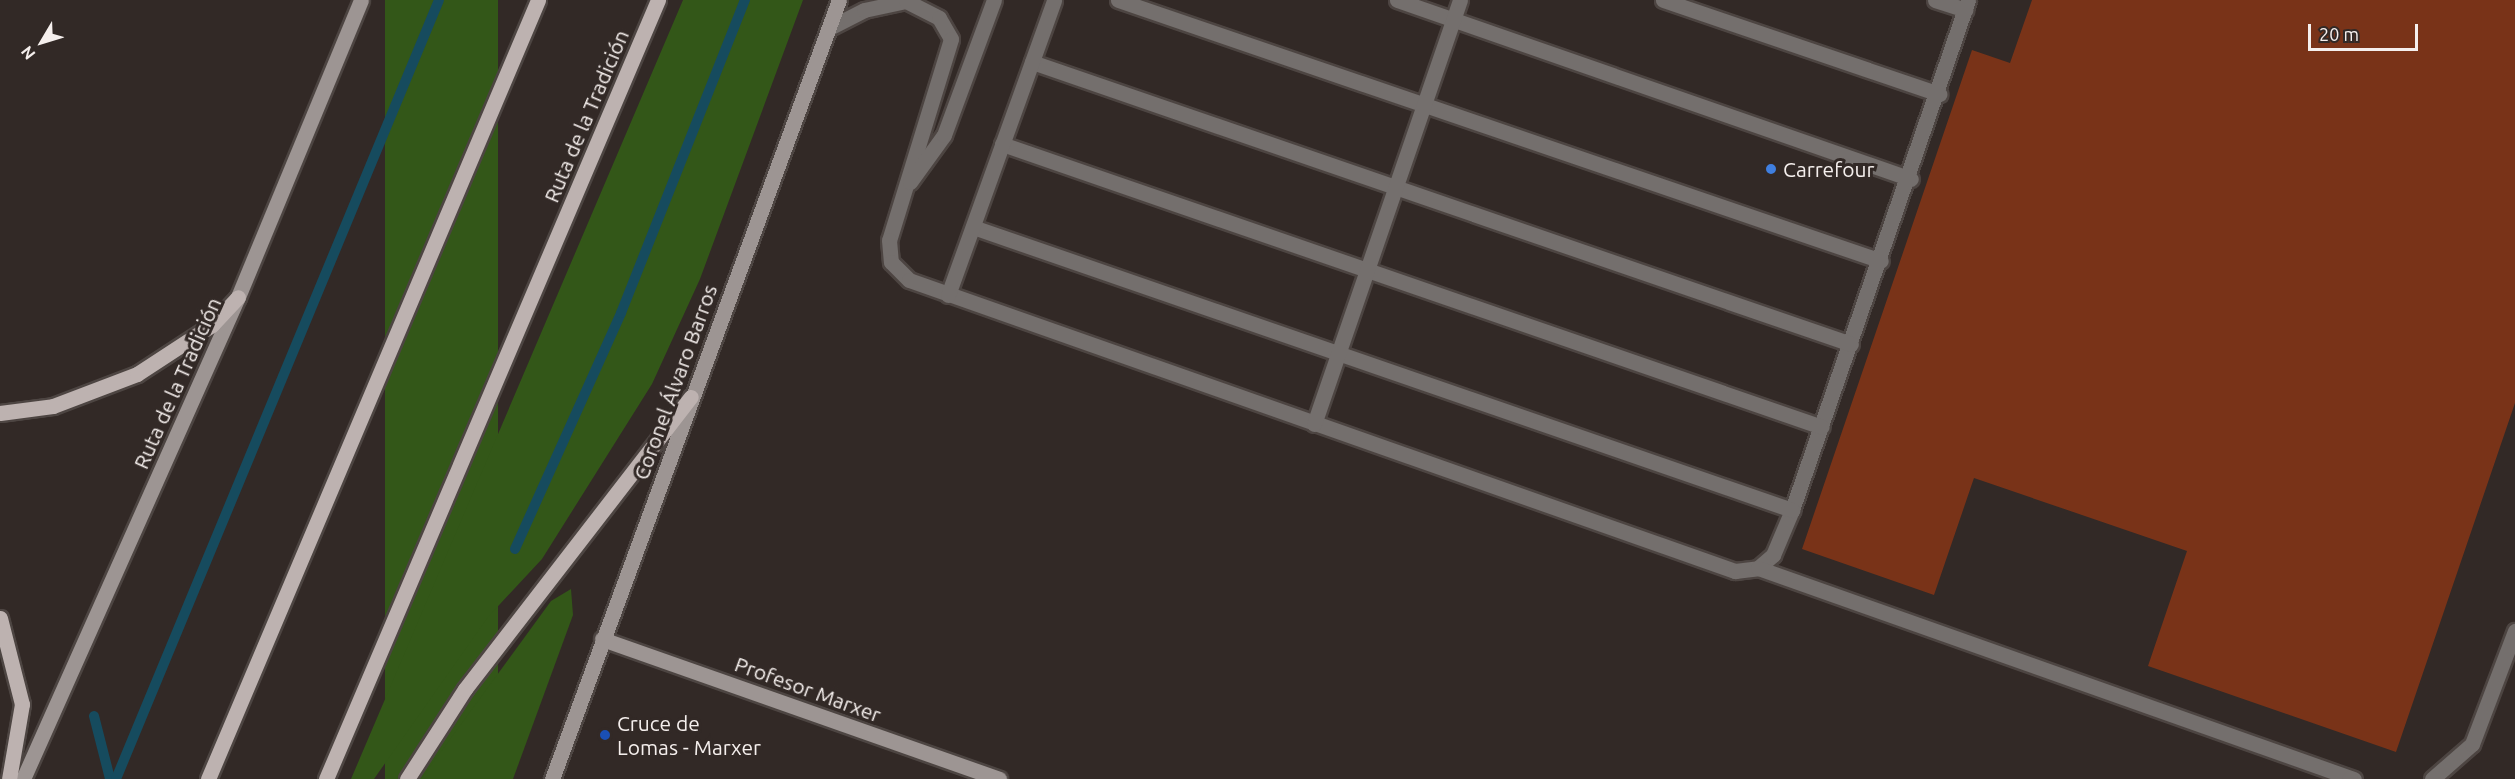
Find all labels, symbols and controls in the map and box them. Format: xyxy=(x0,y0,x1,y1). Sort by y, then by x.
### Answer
north arrow xyxy=(12,12,72,72)
scale bar xyxy=(2311,12,2420,50)
text: 20 m xyxy=(2319,24,2359,44)
street label: Ruta de la Tradición xyxy=(538,26,634,206)
text: N xyxy=(17,43,39,63)
place label: Carrefour xyxy=(1783,156,1874,182)
marker: Carrefour xyxy=(1764,162,1778,176)
street label: Coronel Álvaro Barros xyxy=(628,281,722,483)
street label: Ruta de la Tradición xyxy=(128,293,226,473)
street label: Profesor Marxer xyxy=(731,651,885,727)
place label: Cruce de Lomas - Marxer xyxy=(617,710,761,760)
marker: Cruce de Lomas - Marxer xyxy=(598,728,612,742)

